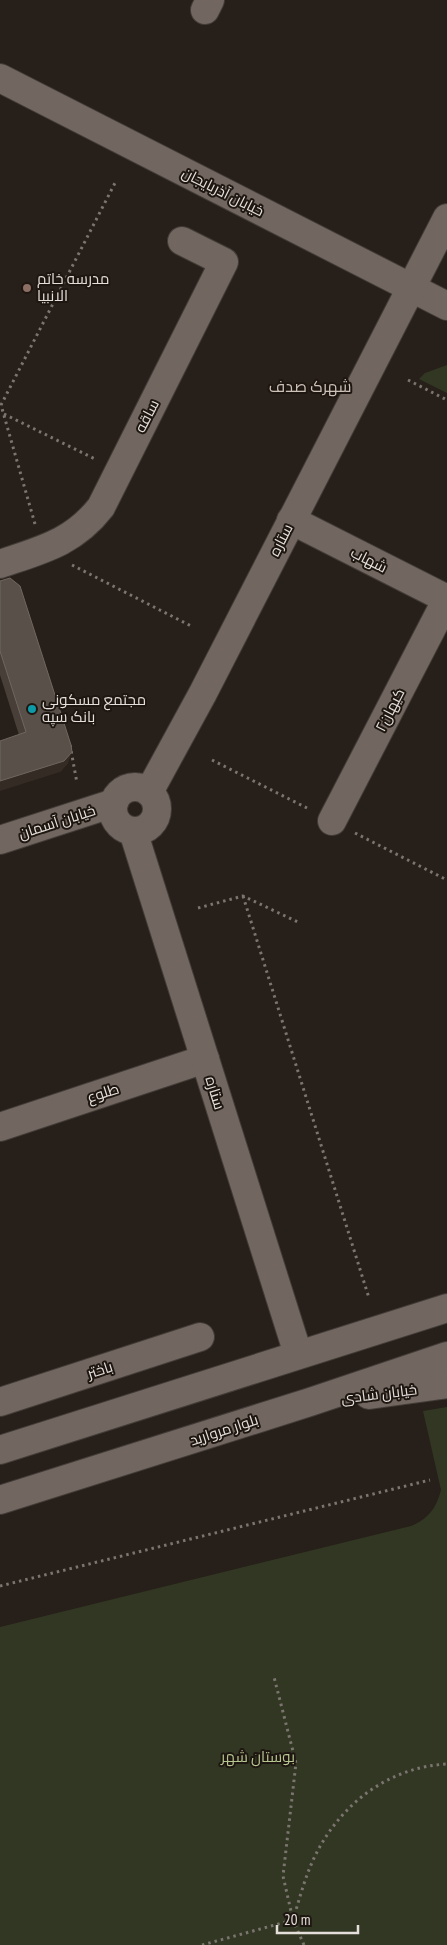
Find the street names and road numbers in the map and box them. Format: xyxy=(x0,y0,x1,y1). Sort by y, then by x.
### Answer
street label: خیابان آذربایجان xyxy=(178,163,268,221)
street label: ساقه xyxy=(130,396,163,436)
street label: ستاره xyxy=(264,520,297,559)
street label: شهاب xyxy=(347,542,391,578)
street label: کیهان۲ xyxy=(371,685,409,735)
street label: خیابان آسمان xyxy=(16,800,98,844)
street label: ستاره xyxy=(201,1074,230,1112)
street label: طلوع xyxy=(84,1078,122,1109)
street label: باختر xyxy=(84,1357,115,1383)
street label: خیابان شادی xyxy=(340,1379,418,1409)
street label: بلوار مروارید xyxy=(187,1410,260,1449)

